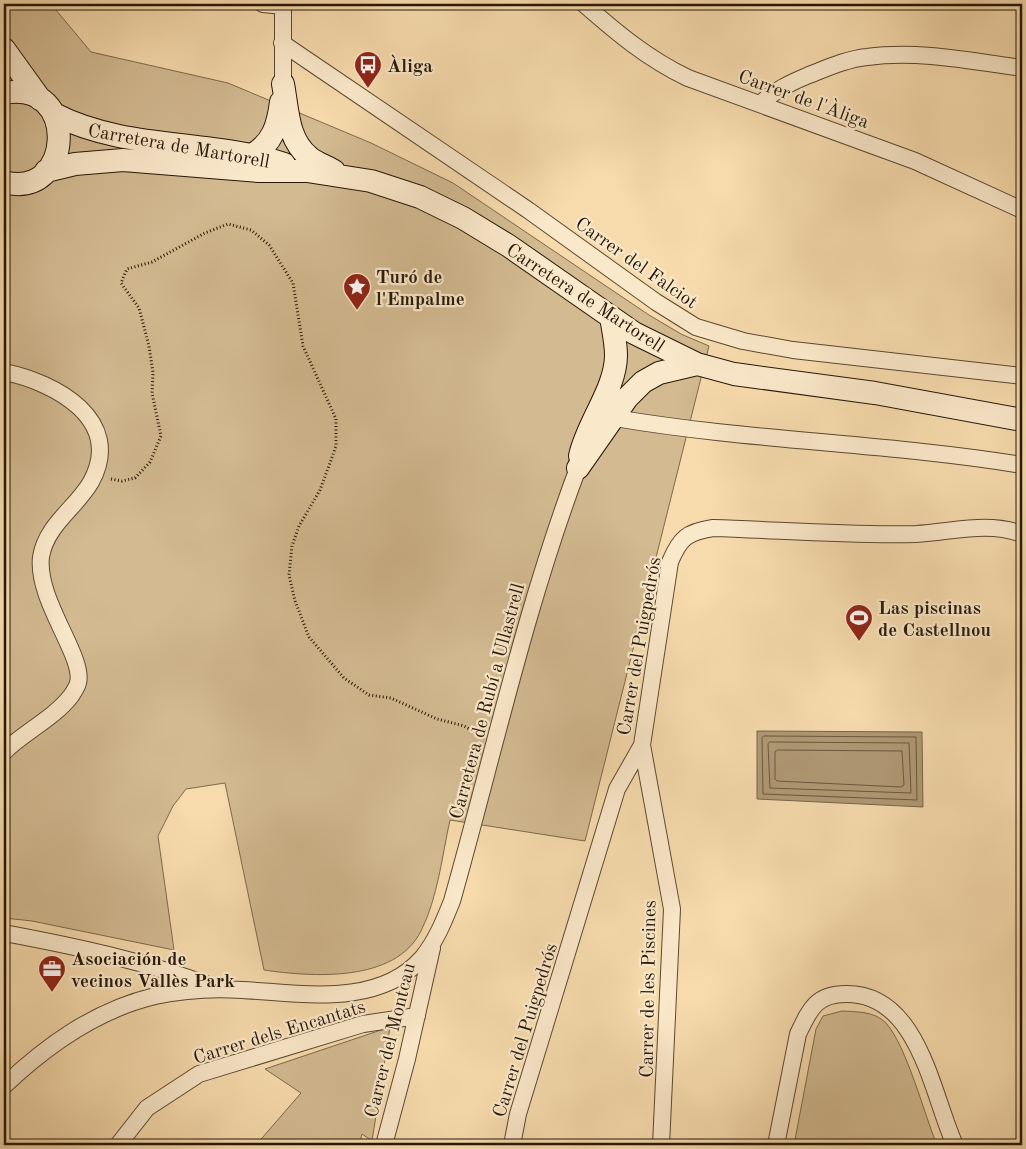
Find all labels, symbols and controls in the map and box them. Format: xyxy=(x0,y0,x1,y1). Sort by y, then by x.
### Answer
bus stop icon: Àliga xyxy=(353,50,383,89)
place label: Àliga xyxy=(387,54,433,77)
street label: Carrer de l'Àliga xyxy=(735,64,873,133)
street label: Carretera de Martorell xyxy=(86,122,271,173)
street label: Carrer del Falciot xyxy=(571,215,700,313)
street label: Carretera de Martorell xyxy=(502,241,667,357)
place label: Turó de l'Empalme xyxy=(376,269,465,310)
place icon: Turó de l'Empalme xyxy=(342,272,372,311)
street label: Carrer del Puigpedrós xyxy=(615,556,666,737)
street label: Carretera de Rubí a Ullastrell xyxy=(448,582,529,822)
place label: Las piscinas de Castellnou xyxy=(878,600,991,641)
sports icon: Las piscinas de Castellnou xyxy=(844,603,874,642)
street label: Carrer de les Piscines xyxy=(638,900,661,1078)
street label: Carrer del Puigpedrós xyxy=(491,941,562,1120)
place label: Asociación de vecinos Vallès Park xyxy=(71,951,235,992)
office icon: Asociación de vecinos Vallès Park xyxy=(37,954,67,993)
street label: Carrer del Montcau xyxy=(363,961,420,1120)
street label: Carrer dels Encantats xyxy=(191,998,368,1069)

